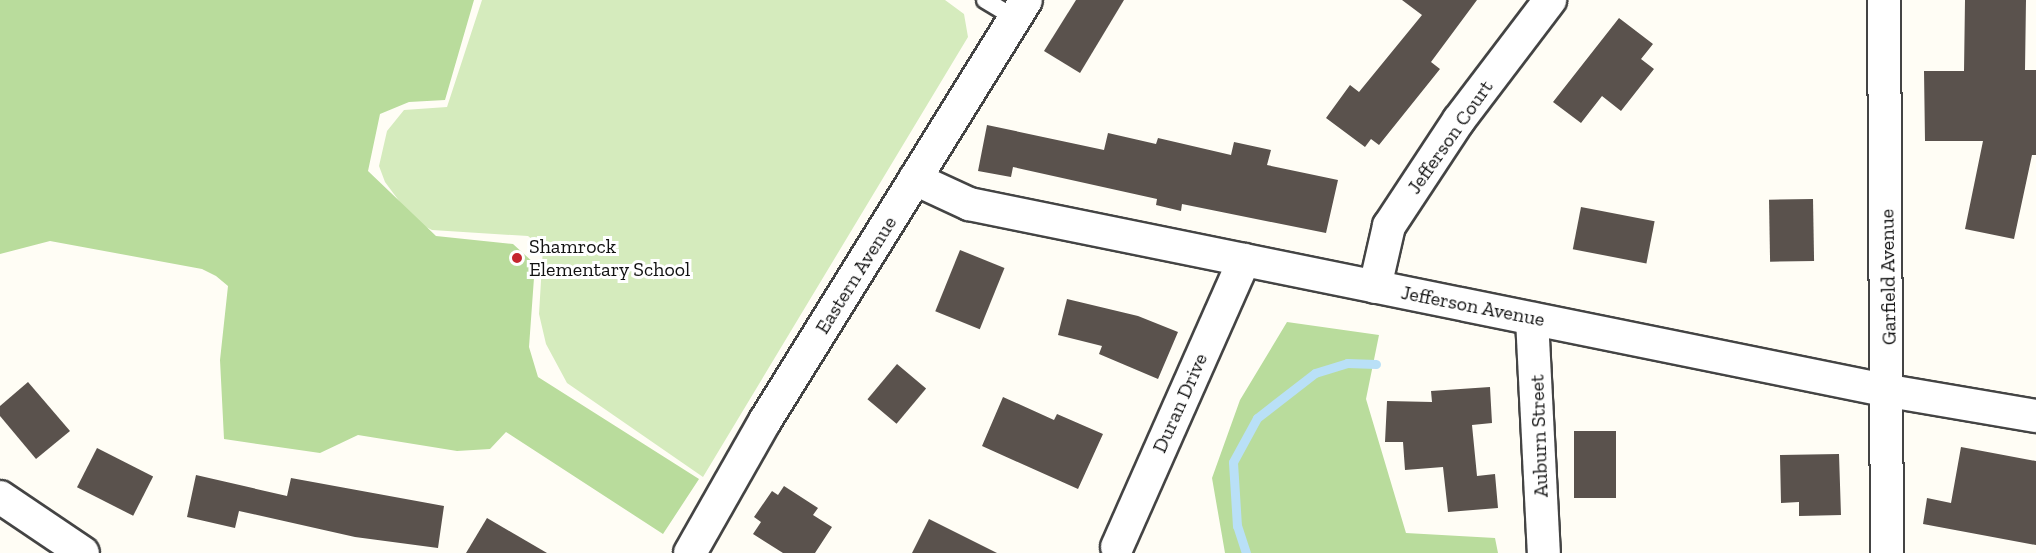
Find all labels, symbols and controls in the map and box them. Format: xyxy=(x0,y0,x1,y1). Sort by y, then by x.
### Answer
street label: Jefferson Court xyxy=(1402,76,1498,198)
street label: Garfield Avenue xyxy=(1875,208,1901,346)
street label: Eastern Avenue xyxy=(810,211,902,339)
place label: Shamrock Elementary School xyxy=(529,234,691,281)
marker: Shamrock Elementary School xyxy=(510,251,524,265)
street label: Jefferson Avenue xyxy=(1399,280,1547,332)
street label: Duran Drive xyxy=(1147,349,1213,457)
street label: Auburn Street xyxy=(1525,374,1553,498)

